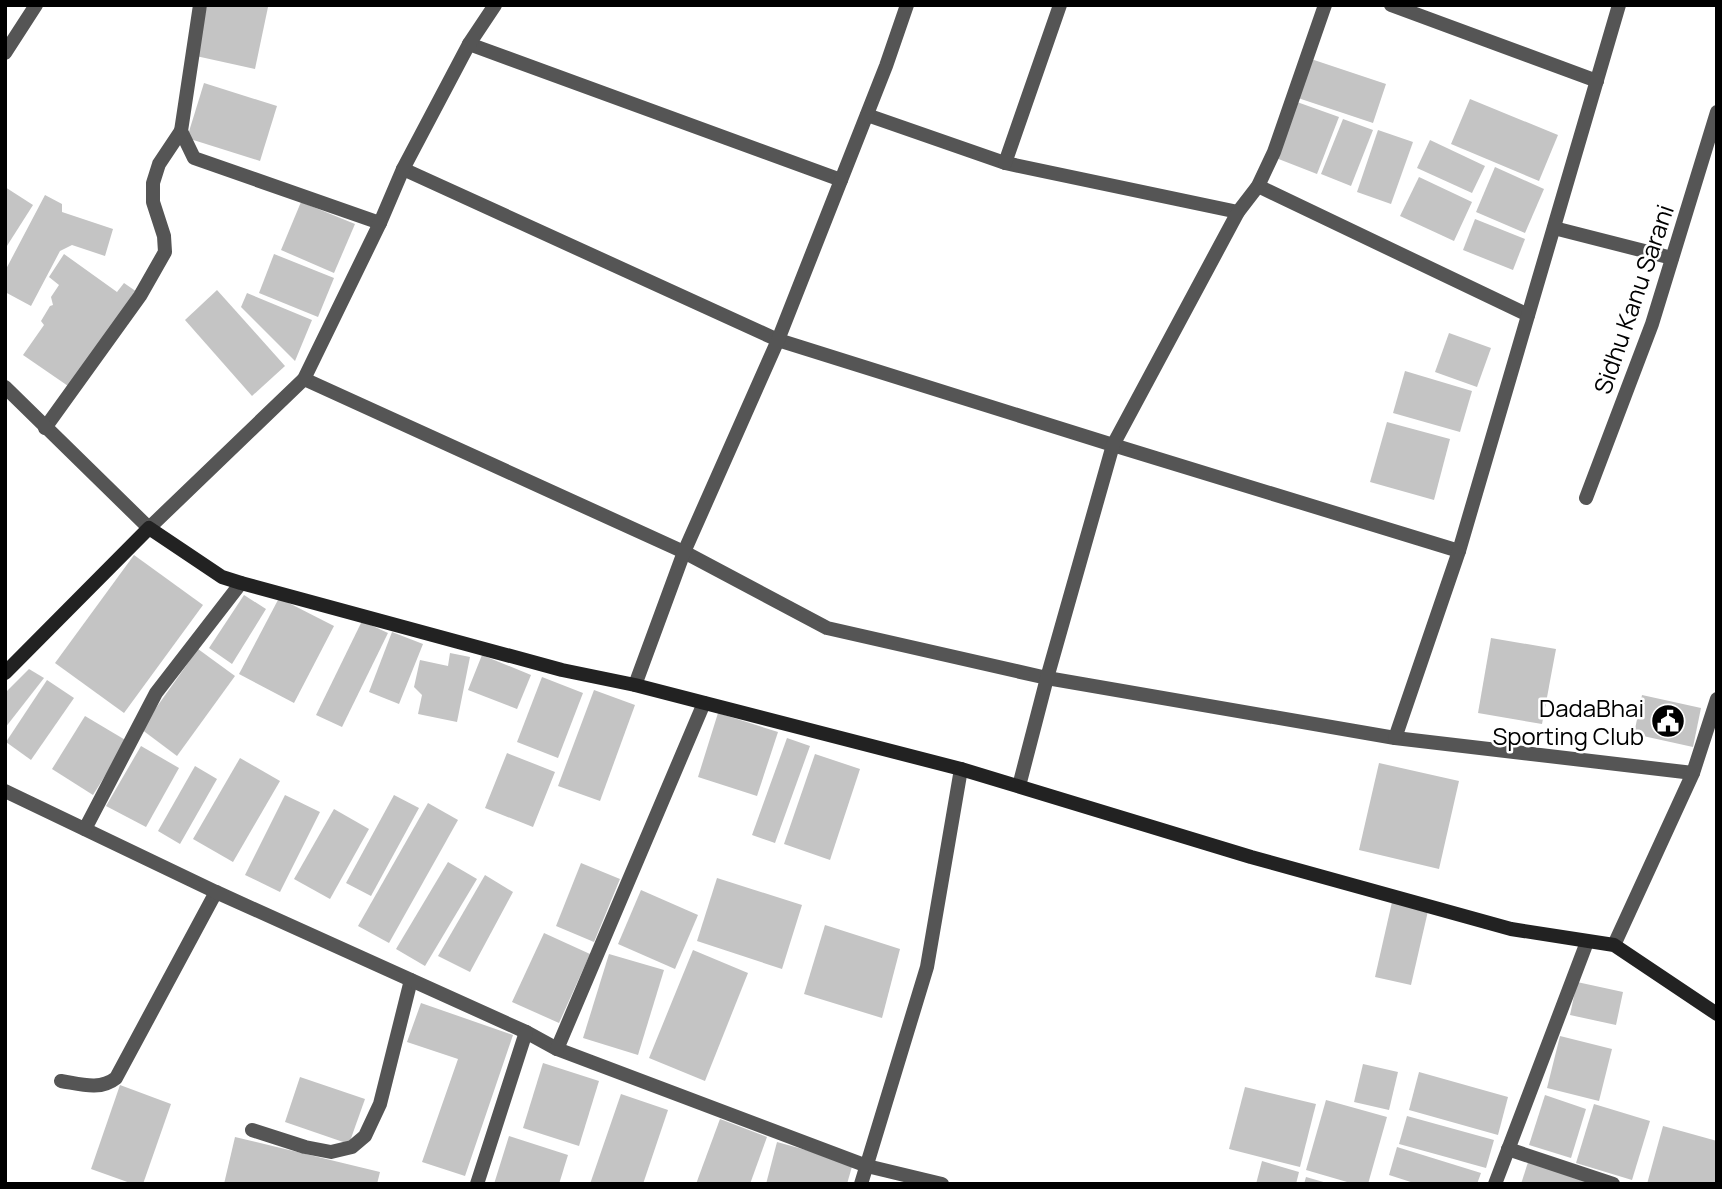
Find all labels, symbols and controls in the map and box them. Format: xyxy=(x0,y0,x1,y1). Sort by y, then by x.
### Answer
street label: Sidhu Kanu Sarani xyxy=(1585,200,1681,398)
place label: DadaBhai Sporting Club xyxy=(1492,691,1644,752)
public building icon: DadaBhai Sporting Club xyxy=(1649,702,1687,740)

